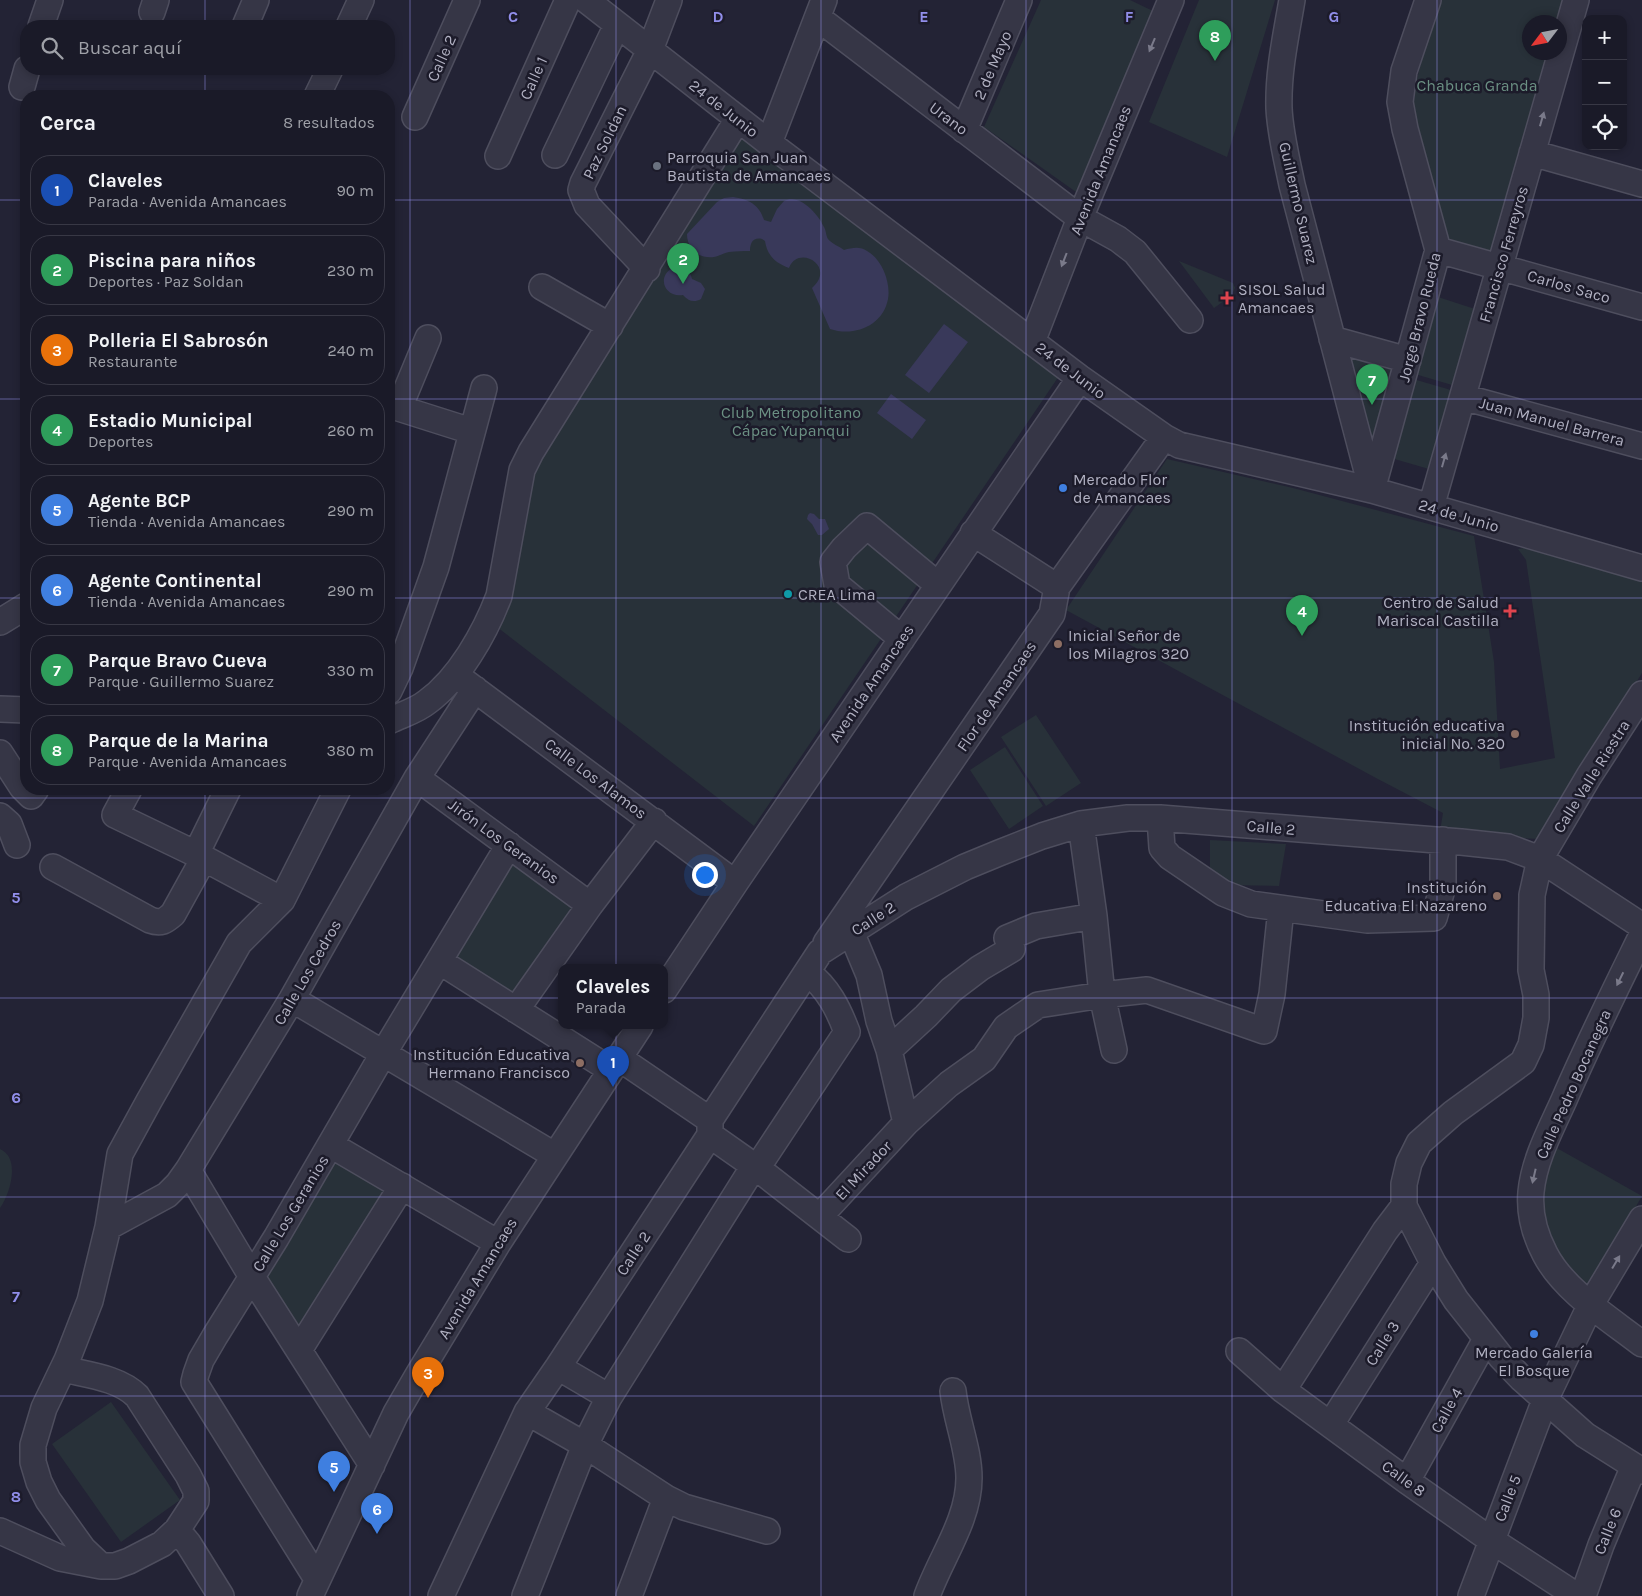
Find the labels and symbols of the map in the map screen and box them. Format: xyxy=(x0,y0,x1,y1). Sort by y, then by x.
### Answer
text: C xyxy=(508,7,518,26)
text: D xyxy=(713,7,724,26)
text: E xyxy=(919,7,929,26)
text: F xyxy=(1125,7,1134,26)
text: G xyxy=(1329,7,1339,26)
north arrow xyxy=(1522,15,1567,60)
pin: 8 xyxy=(1199,20,1231,61)
street label: 2 de Mayo xyxy=(969,28,1015,103)
street label: Calle 2 xyxy=(423,32,460,84)
one-way arrow xyxy=(1148,38,1156,52)
street label: Calle 1 xyxy=(516,54,551,103)
street label: 24 de Junio xyxy=(685,75,762,141)
park label: Chabuca Granda xyxy=(1416,76,1538,95)
street label: Urano xyxy=(926,98,972,139)
street label: Paz Soldan xyxy=(578,102,631,182)
street label: Avenida Amancaes xyxy=(1066,103,1135,238)
one-way arrow xyxy=(1538,111,1546,127)
street label: Guillermo Suarez xyxy=(1275,140,1322,266)
place label: Parroquia San Juan Bautista de Amancaes xyxy=(667,148,831,185)
marker: Parroquia San Juan Bautista de Amancaes xyxy=(651,160,663,172)
street label: Francisco Ferreyros xyxy=(1475,184,1532,325)
pin: 2 xyxy=(667,243,699,284)
street label: Jorge Bravo Rueda xyxy=(1394,250,1445,384)
one-way arrow xyxy=(1060,253,1068,268)
street label: Carlos Saco xyxy=(1525,266,1612,307)
place label: SISOL Salud Amancaes xyxy=(1238,280,1326,317)
marker: SISOL Salud Amancaes xyxy=(1220,291,1234,305)
street label: 24 de Junio xyxy=(1032,338,1109,403)
pin: 7 xyxy=(1356,364,1388,405)
street label: Juan Manuel Barrera xyxy=(1477,393,1627,450)
park label: Club Metropolitano Cápac Yupanqui xyxy=(721,403,861,440)
one-way arrow xyxy=(1441,453,1449,468)
place label: Mercado Flor de Amancaes xyxy=(1073,470,1171,507)
marker: Mercado Flor de Amancaes xyxy=(1057,482,1069,494)
street label: 24 de Junio xyxy=(1416,495,1501,536)
place label: CREA Lima xyxy=(798,585,876,604)
marker: CREA Lima xyxy=(782,588,794,600)
place label: Centro de Salud Mariscal Castilla xyxy=(1377,593,1499,630)
pin: 4 xyxy=(1286,595,1318,636)
marker: Centro de Salud Mariscal Castilla xyxy=(1503,604,1517,618)
street label: Avenida Amancaes xyxy=(825,621,918,746)
place label: Inicial Señor de los Milagros 320 xyxy=(1068,626,1189,663)
street label: Flor de Amancaes xyxy=(952,637,1040,755)
marker: Inicial Señor de los Milagros 320 xyxy=(1052,638,1064,650)
place label: Institución educativa inicial No. 320 xyxy=(1349,716,1505,753)
street label: Calle Valle Riestra xyxy=(1549,716,1634,836)
marker: Institución educativa inicial No. 320 xyxy=(1509,728,1521,740)
street label: Calle Los Alamos xyxy=(541,734,650,823)
street label: Jirón Los Geranios xyxy=(445,795,563,888)
street label: Calle 2 xyxy=(1246,816,1296,839)
your location xyxy=(692,862,718,888)
place label: Institución Educativa El Nazareno xyxy=(1325,878,1487,915)
text: 5 xyxy=(11,888,21,907)
marker: Institución Educativa El Nazareno xyxy=(1491,890,1503,902)
street label: Calle 2 xyxy=(848,897,899,940)
street label: Calle Los Cedros xyxy=(270,916,345,1028)
one-way arrow xyxy=(1616,972,1624,986)
street label: Calle Pedro Bocanegra xyxy=(1532,1006,1615,1162)
place label: Institución Educativa Hermano Francisco xyxy=(413,1045,570,1082)
pin: 1 xyxy=(597,1046,629,1087)
marker: Institución Educativa Hermano Francisco xyxy=(574,1057,586,1069)
text: 6 xyxy=(11,1088,21,1107)
street label: El Mirador xyxy=(831,1137,896,1204)
street label: Calle Los Geranios xyxy=(248,1151,333,1275)
one-way arrow xyxy=(1530,1168,1538,1183)
street label: Avenida Amancaes xyxy=(434,1214,521,1342)
street label: Calle 2 xyxy=(612,1228,655,1279)
one-way arrow xyxy=(1611,1256,1620,1269)
text: 7 xyxy=(12,1287,20,1306)
street label: Calle 3 xyxy=(1361,1317,1403,1369)
marker: Mercado Galería El Bosque xyxy=(1528,1328,1540,1340)
place label: Mercado Galería El Bosque xyxy=(1475,1343,1593,1380)
pin: 3 xyxy=(412,1357,444,1398)
street label: Calle 4 xyxy=(1426,1384,1467,1436)
pin: 5 xyxy=(318,1451,350,1492)
street label: Calle 8 xyxy=(1378,1456,1429,1501)
street label: Calle 5 xyxy=(1490,1472,1525,1524)
text: 8 xyxy=(11,1487,21,1506)
pin: 6 xyxy=(361,1493,393,1534)
street label: Calle 6 xyxy=(1590,1505,1625,1557)

